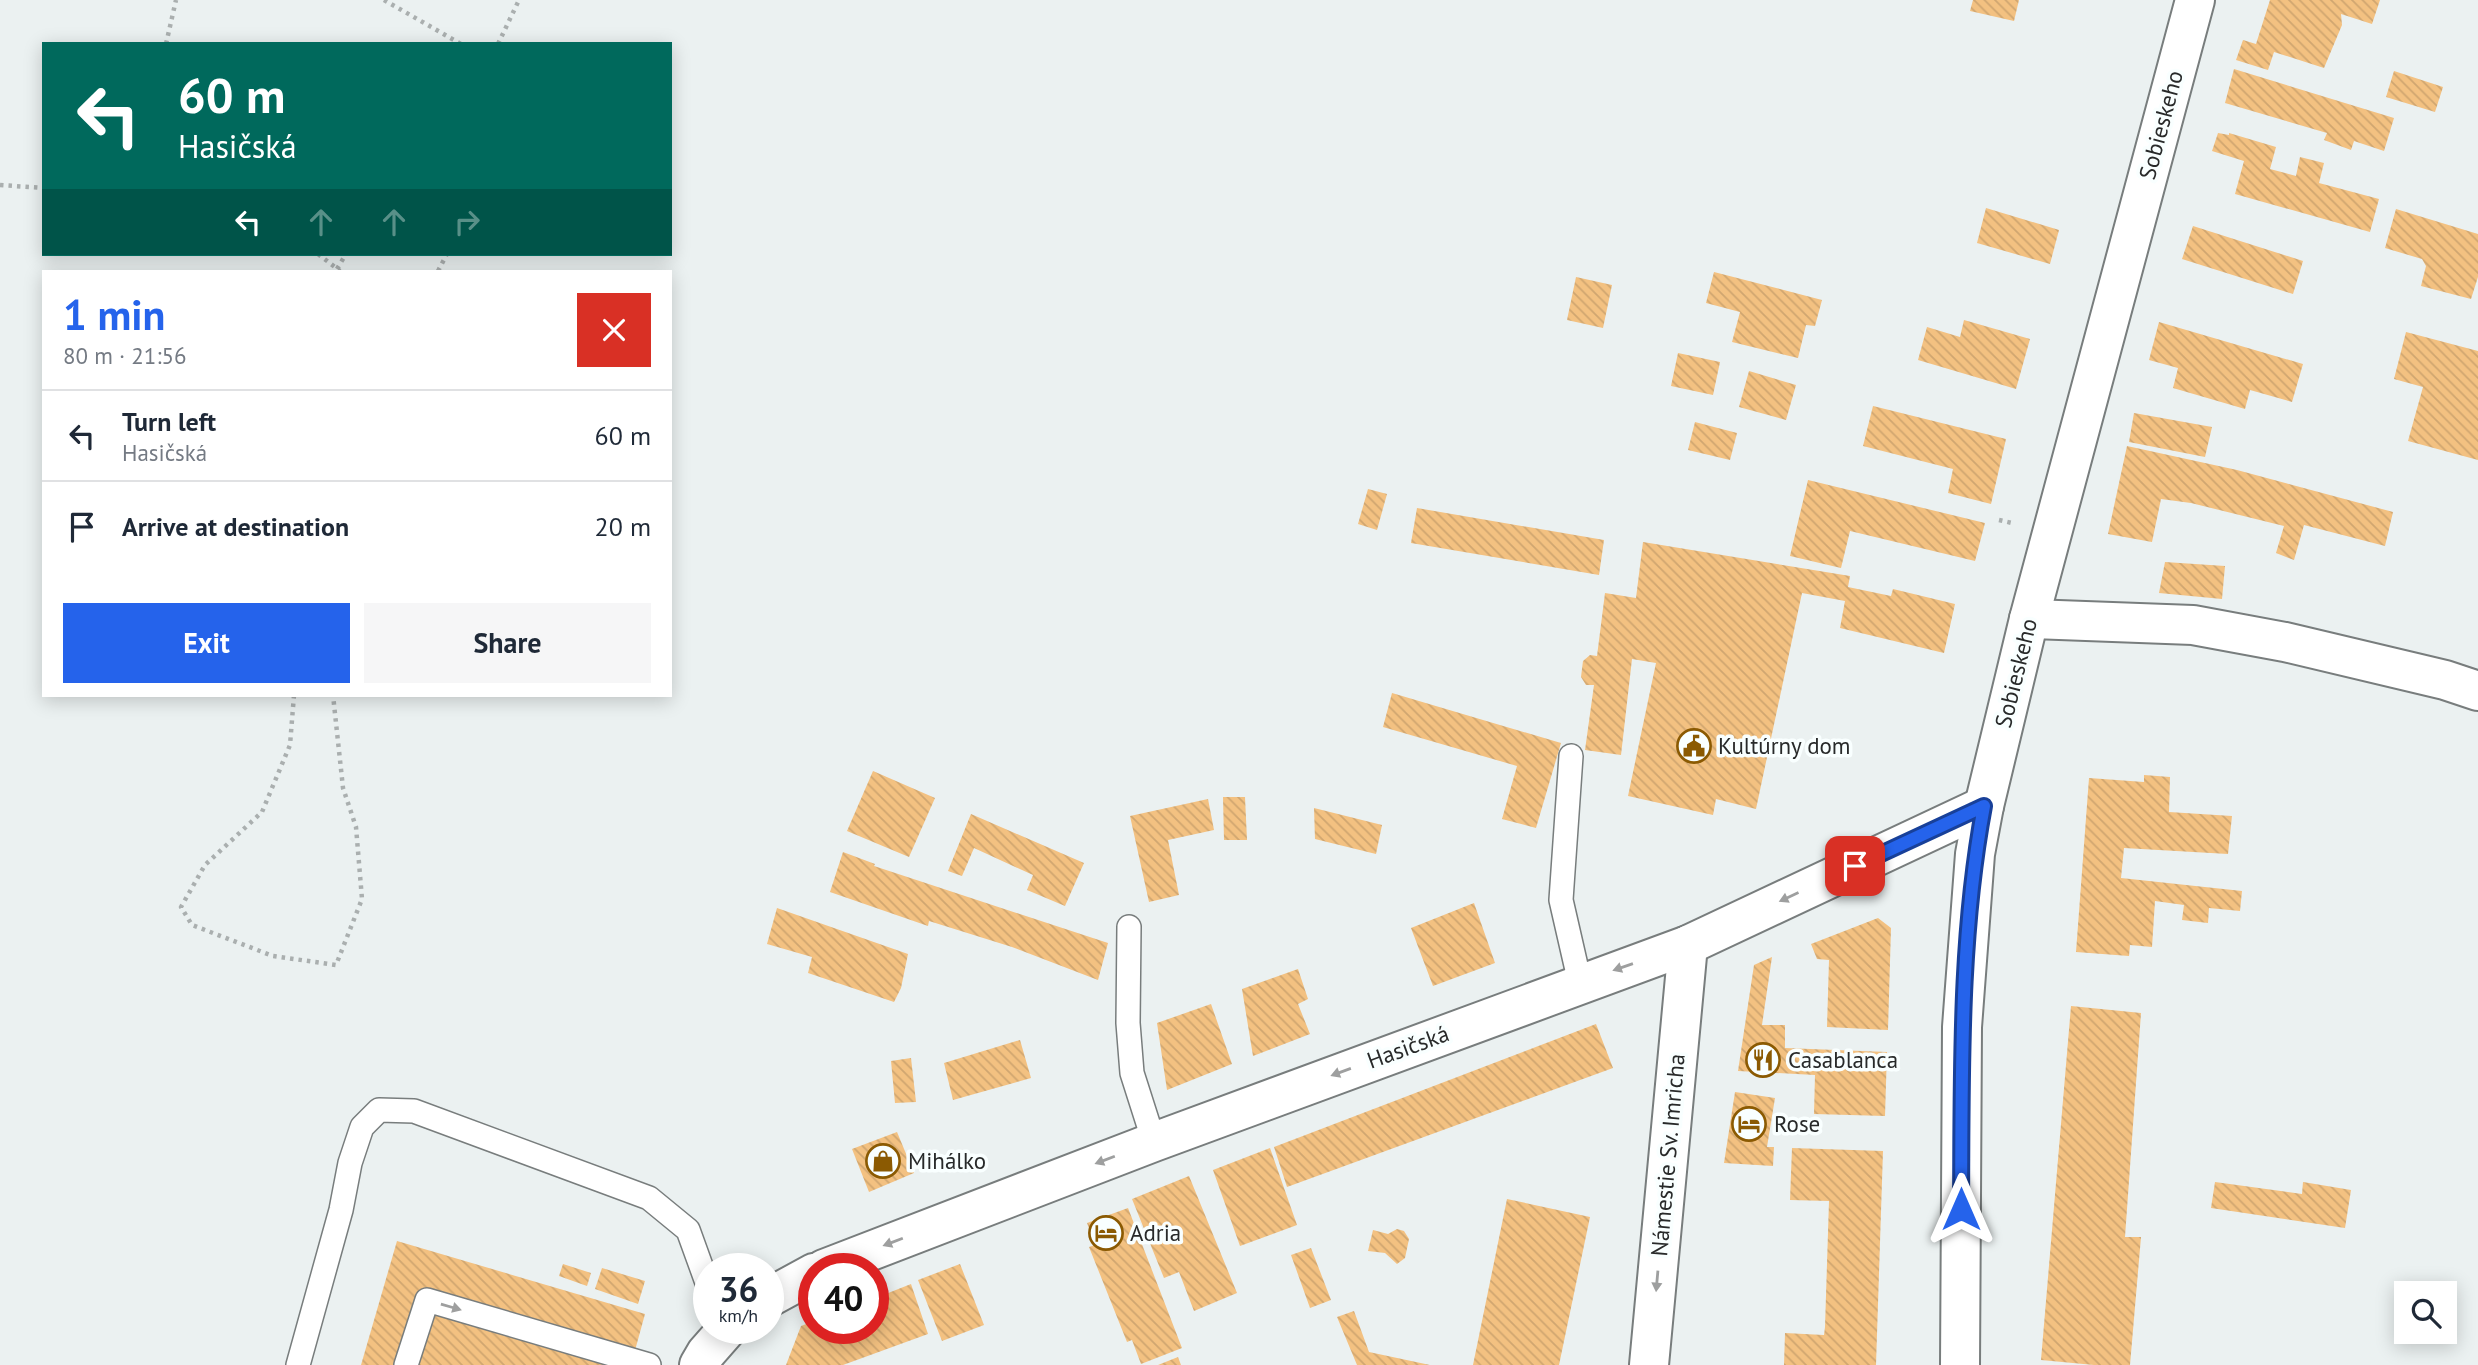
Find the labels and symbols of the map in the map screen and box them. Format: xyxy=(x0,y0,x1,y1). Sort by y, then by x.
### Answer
street label: Sobieskeho xyxy=(2132,67,2189,183)
street label: Sobieskeho xyxy=(1988,615,2043,731)
public building icon: Kultúrny dom xyxy=(1675,727,1713,765)
place label: Kultúrny dom xyxy=(1718,731,1851,760)
pin xyxy=(1825,836,1885,896)
one-way arrow xyxy=(1779,891,1799,903)
one-way arrow xyxy=(1613,962,1634,973)
street label: Hasičská xyxy=(1363,1018,1453,1075)
restaurant icon: Casablanca xyxy=(1744,1041,1782,1079)
place label: Casablanca xyxy=(1788,1045,1898,1074)
street label: Námestie Sv. Imricha xyxy=(1644,1052,1691,1258)
one-way arrow xyxy=(1330,1066,1351,1077)
hotel icon: Rose xyxy=(1730,1105,1768,1143)
place label: Rose xyxy=(1774,1109,1820,1138)
shop icon: Mihálko xyxy=(864,1142,902,1180)
place label: Mihálko xyxy=(908,1146,986,1175)
one-way arrow xyxy=(1094,1155,1115,1166)
position arrow xyxy=(1924,1172,1998,1246)
hotel icon: Adria xyxy=(1087,1214,1125,1252)
place label: Adria xyxy=(1130,1218,1181,1247)
one-way arrow xyxy=(882,1236,903,1247)
speed limit sign: 40 xyxy=(798,1253,889,1344)
one-way arrow xyxy=(1651,1270,1662,1292)
one-way arrow xyxy=(440,1302,462,1313)

